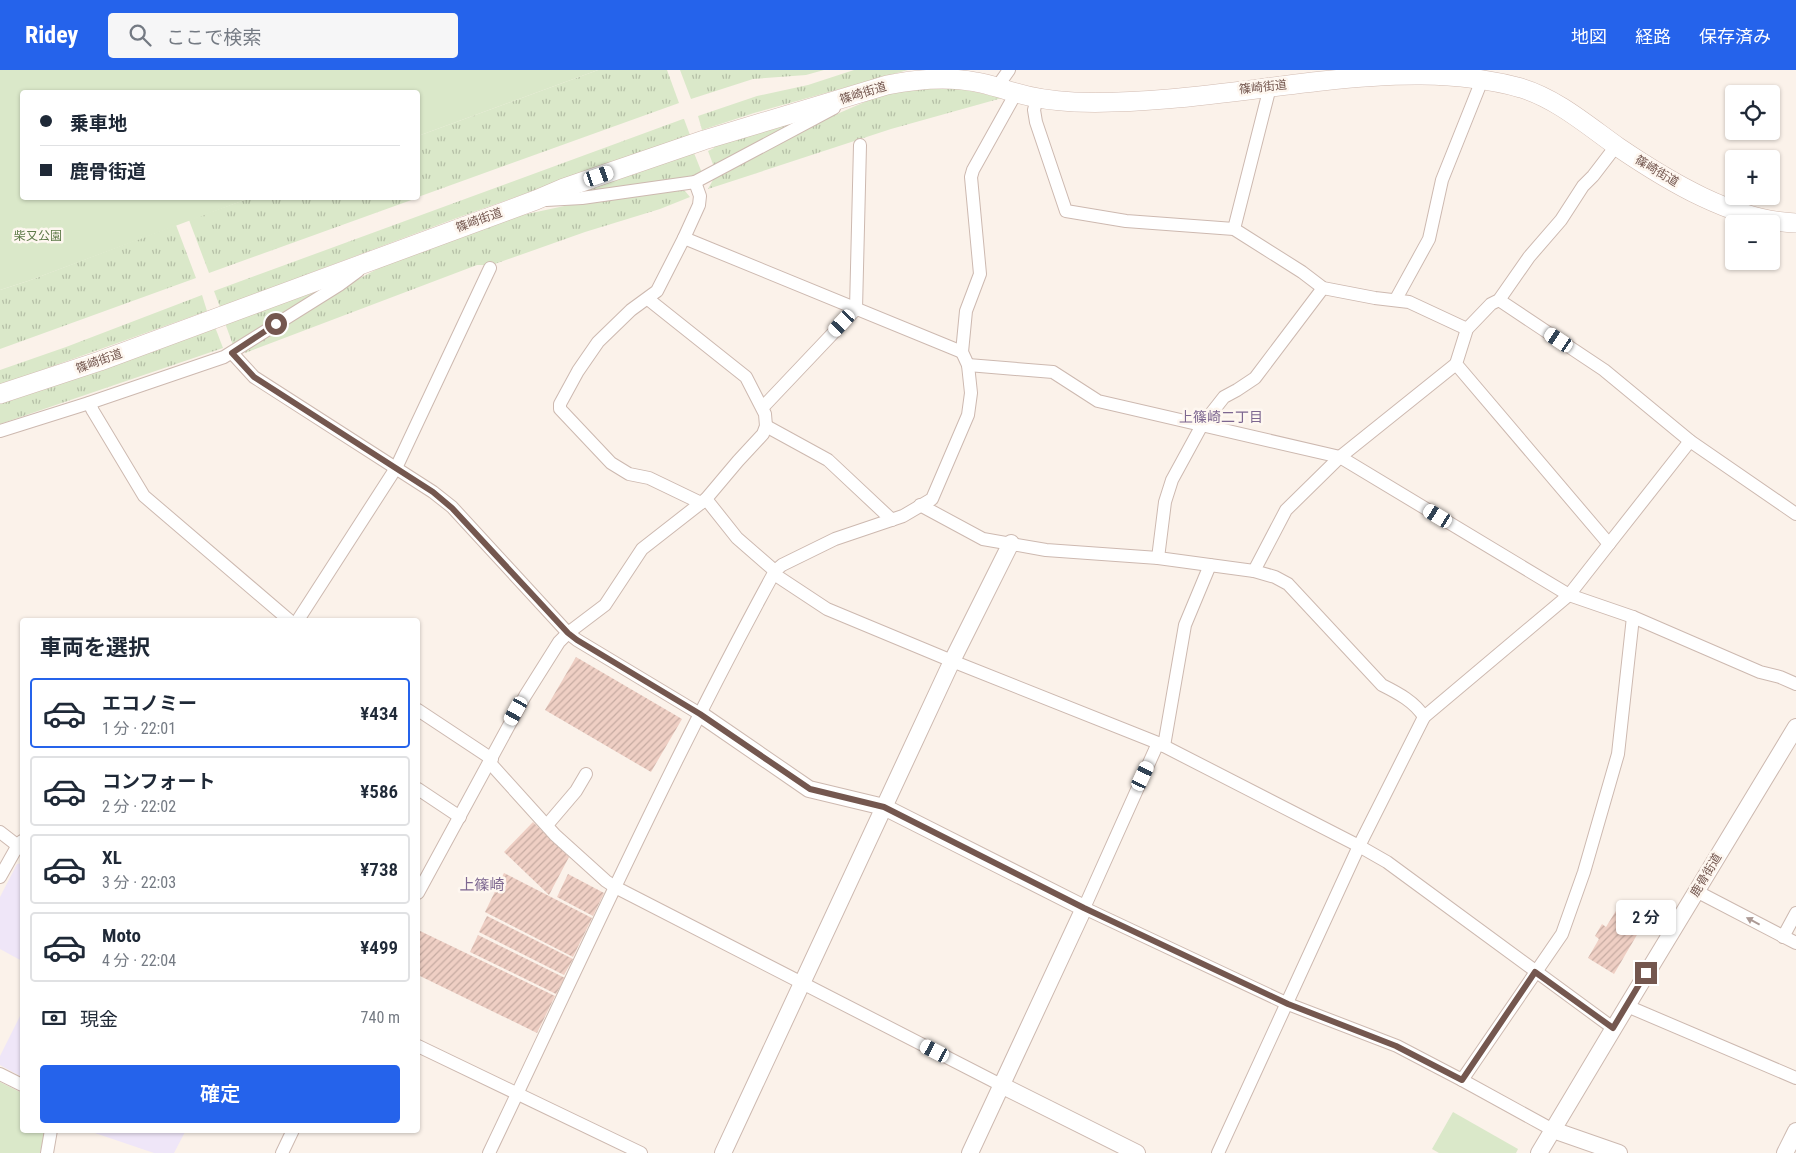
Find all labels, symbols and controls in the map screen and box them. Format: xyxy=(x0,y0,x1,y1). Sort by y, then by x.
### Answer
search box xyxy=(108,13,458,58)
text: Ridey xyxy=(25,21,78,49)
icon: search xyxy=(126,21,154,49)
text: ここで検索 xyxy=(166,26,261,49)
text: 地図 xyxy=(1571,26,1607,47)
text: 経路 xyxy=(1635,26,1671,47)
text: 保存済み xyxy=(1699,26,1771,47)
street label: 篠崎街道 xyxy=(1238,78,1288,96)
street label: 篠崎街道 xyxy=(838,79,888,107)
map controls xyxy=(1725,85,1780,270)
button: locate xyxy=(1725,85,1780,140)
text: 乗車地 xyxy=(70,112,127,135)
button: + xyxy=(1725,150,1780,205)
street label: 篠崎街道 xyxy=(1633,153,1681,189)
text: 鹿骨街道 xyxy=(70,160,146,183)
car xyxy=(582,164,615,188)
street label: 篠崎街道 xyxy=(454,205,504,235)
button: − xyxy=(1725,215,1780,270)
park label: 柴又公園 xyxy=(14,229,62,243)
car xyxy=(826,307,857,339)
route start xyxy=(265,313,287,335)
car xyxy=(1542,325,1575,355)
street label: 篠崎街道 xyxy=(74,346,124,376)
district label: 上篠崎二丁目 xyxy=(1179,409,1263,425)
car xyxy=(1421,502,1454,530)
text: 車両を選択 xyxy=(40,635,150,660)
icon: car xyxy=(42,691,87,736)
text: エコノミー xyxy=(102,692,197,715)
car xyxy=(502,694,529,728)
text: ¥434 xyxy=(360,702,398,725)
text: 1 分 · 22:01 xyxy=(102,719,176,738)
car xyxy=(1129,759,1156,793)
icon: car xyxy=(42,769,87,814)
text: コンフォート xyxy=(102,770,215,793)
text: ¥586 xyxy=(360,780,398,803)
text: 2 分 · 22:02 xyxy=(102,797,176,816)
text: XL xyxy=(102,846,122,869)
icon: car xyxy=(42,847,87,892)
street label: 鹿骨街道 xyxy=(1688,851,1724,899)
text: ¥738 xyxy=(360,858,398,881)
text: 3 分 · 22:03 xyxy=(102,873,176,892)
district label: 上篠崎 xyxy=(459,876,505,894)
callout: 2 分 xyxy=(1616,900,1676,936)
text: 2 分 xyxy=(1632,908,1660,927)
one-way arrow xyxy=(1745,917,1760,925)
text: Moto xyxy=(102,924,141,947)
icon: car xyxy=(42,925,87,970)
text: ¥499 xyxy=(360,936,398,959)
text: 4 分 · 22:04 xyxy=(102,951,176,970)
route end xyxy=(1635,962,1657,984)
icon: cash xyxy=(40,1004,68,1032)
text: 現金 xyxy=(80,1008,118,1031)
text: 740 m xyxy=(361,1008,400,1027)
car xyxy=(918,1038,951,1064)
button: 確定 xyxy=(40,1065,400,1123)

